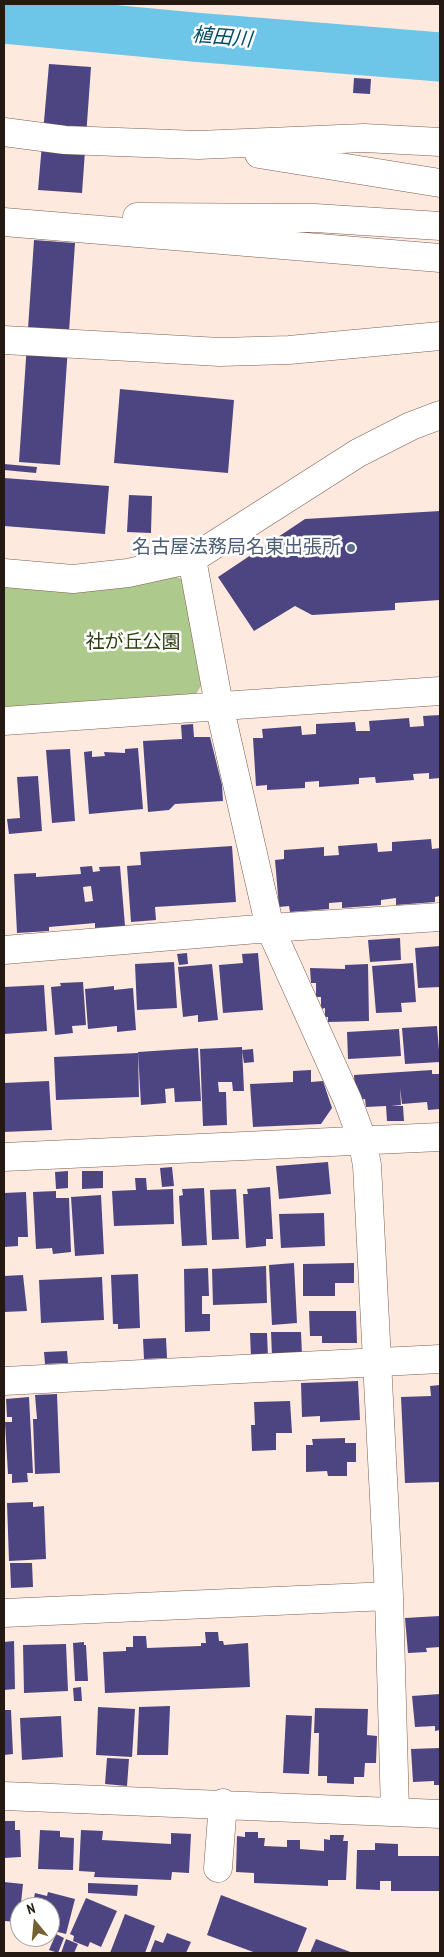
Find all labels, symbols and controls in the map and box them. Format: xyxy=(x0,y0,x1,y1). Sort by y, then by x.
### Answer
water label: 植田川 xyxy=(191,23,253,53)
place label: 名古屋法務局名東出張所 xyxy=(132,537,341,559)
marker: 名古屋法務局名東出張所 xyxy=(345,542,357,554)
park label: 社が丘公園 xyxy=(86,632,180,654)
north arrow xyxy=(10,1897,60,1947)
text: N xyxy=(25,1899,37,1918)

